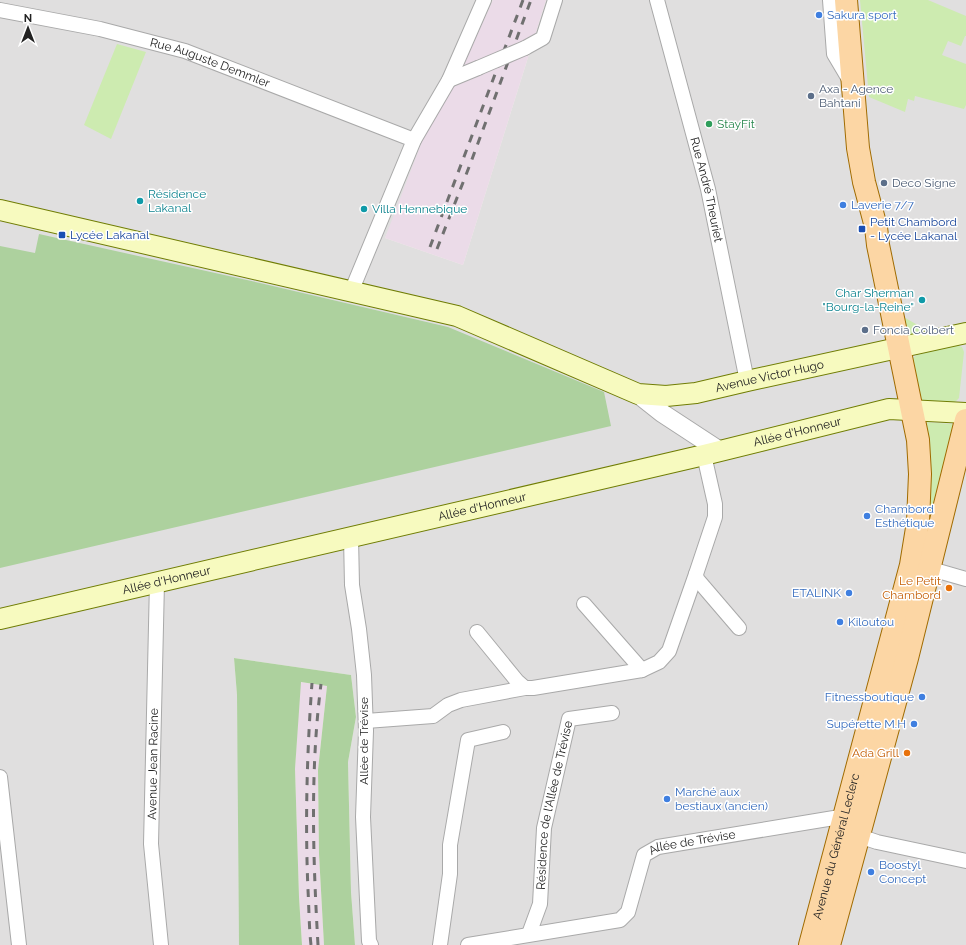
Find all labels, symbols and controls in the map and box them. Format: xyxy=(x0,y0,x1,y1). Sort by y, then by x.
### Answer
north arrow xyxy=(8,8,48,48)
place label: Sakura sport xyxy=(827,8,897,22)
marker: Sakura sport xyxy=(814,10,824,20)
text: N xyxy=(24,12,32,25)
street label: Rue Auguste Demmler xyxy=(149,35,273,91)
place label: Axa - Agence Bahtani xyxy=(819,82,893,110)
marker: Axa - Agence Bahtani xyxy=(806,91,816,101)
place label: StayFit xyxy=(717,117,755,131)
marker: StayFit xyxy=(704,119,714,129)
street label: Rue André Theuriet xyxy=(687,136,726,243)
place label: Deco Signe xyxy=(892,176,956,190)
marker: Deco Signe xyxy=(879,178,889,188)
place label: Résidence Lakanal xyxy=(148,187,206,215)
marker: Résidence Lakanal xyxy=(135,196,145,206)
place label: Laverie 7/7 xyxy=(851,198,914,212)
marker: Laverie 7/7 xyxy=(838,200,848,210)
place label: Villa Hennebique xyxy=(372,202,467,216)
marker: Villa Hennebique xyxy=(359,204,369,214)
place label: Petit Chambord - Lycée Lakanal xyxy=(870,215,958,243)
marker: Petit Chambord - Lycée Lakanal xyxy=(857,224,867,234)
place label: Lycée Lakanal xyxy=(70,228,150,242)
marker: Lycée Lakanal xyxy=(57,230,67,240)
place label: Char Sherman "Bourg-la-Reine" xyxy=(822,286,914,314)
marker: Char Sherman "Bourg-la-Reine" xyxy=(917,295,927,305)
place label: Foncia Colbert xyxy=(873,323,954,337)
marker: Foncia Colbert xyxy=(860,325,870,335)
street label: Avenue Victor Hugo xyxy=(714,357,825,395)
street label: Allée d'Honneur xyxy=(752,414,843,449)
street label: Allée d'Honneur xyxy=(437,489,528,524)
place label: Chambord Esthétique xyxy=(875,502,934,530)
marker: Chambord Esthétique xyxy=(862,511,872,521)
street label: Allée d'Honneur xyxy=(121,563,213,597)
place label: Le Petit Chambord xyxy=(882,574,941,602)
marker: Le Petit Chambord xyxy=(944,583,954,593)
place label: ETALINK xyxy=(792,586,841,600)
marker: ETALINK xyxy=(844,588,854,598)
place label: Kiloutou xyxy=(848,615,894,629)
marker: Kiloutou xyxy=(835,617,845,627)
place label: Fitnessboutique xyxy=(825,690,914,704)
marker: Fitnessboutique xyxy=(917,692,927,702)
street label: Allée de Trévise xyxy=(357,697,371,785)
street label: Avenue Jean Racine xyxy=(145,708,161,820)
place label: Supérette M.H xyxy=(826,717,906,731)
street label: Résidence de l'Allée de Trévise xyxy=(534,719,575,890)
marker: Supérette M.H xyxy=(909,719,919,729)
place label: Ada Grill xyxy=(852,746,900,760)
marker: Ada Grill xyxy=(902,748,912,758)
street label: Avenue du Général Leclerc xyxy=(810,771,862,921)
place label: Marché aux bestiaux (ancien) xyxy=(675,785,768,813)
marker: Marché aux bestiaux (ancien) xyxy=(662,794,672,804)
street label: Allée de Trévise xyxy=(646,827,736,858)
place label: Boostyl Concept xyxy=(879,858,926,886)
marker: Boostyl Concept xyxy=(866,867,876,877)

